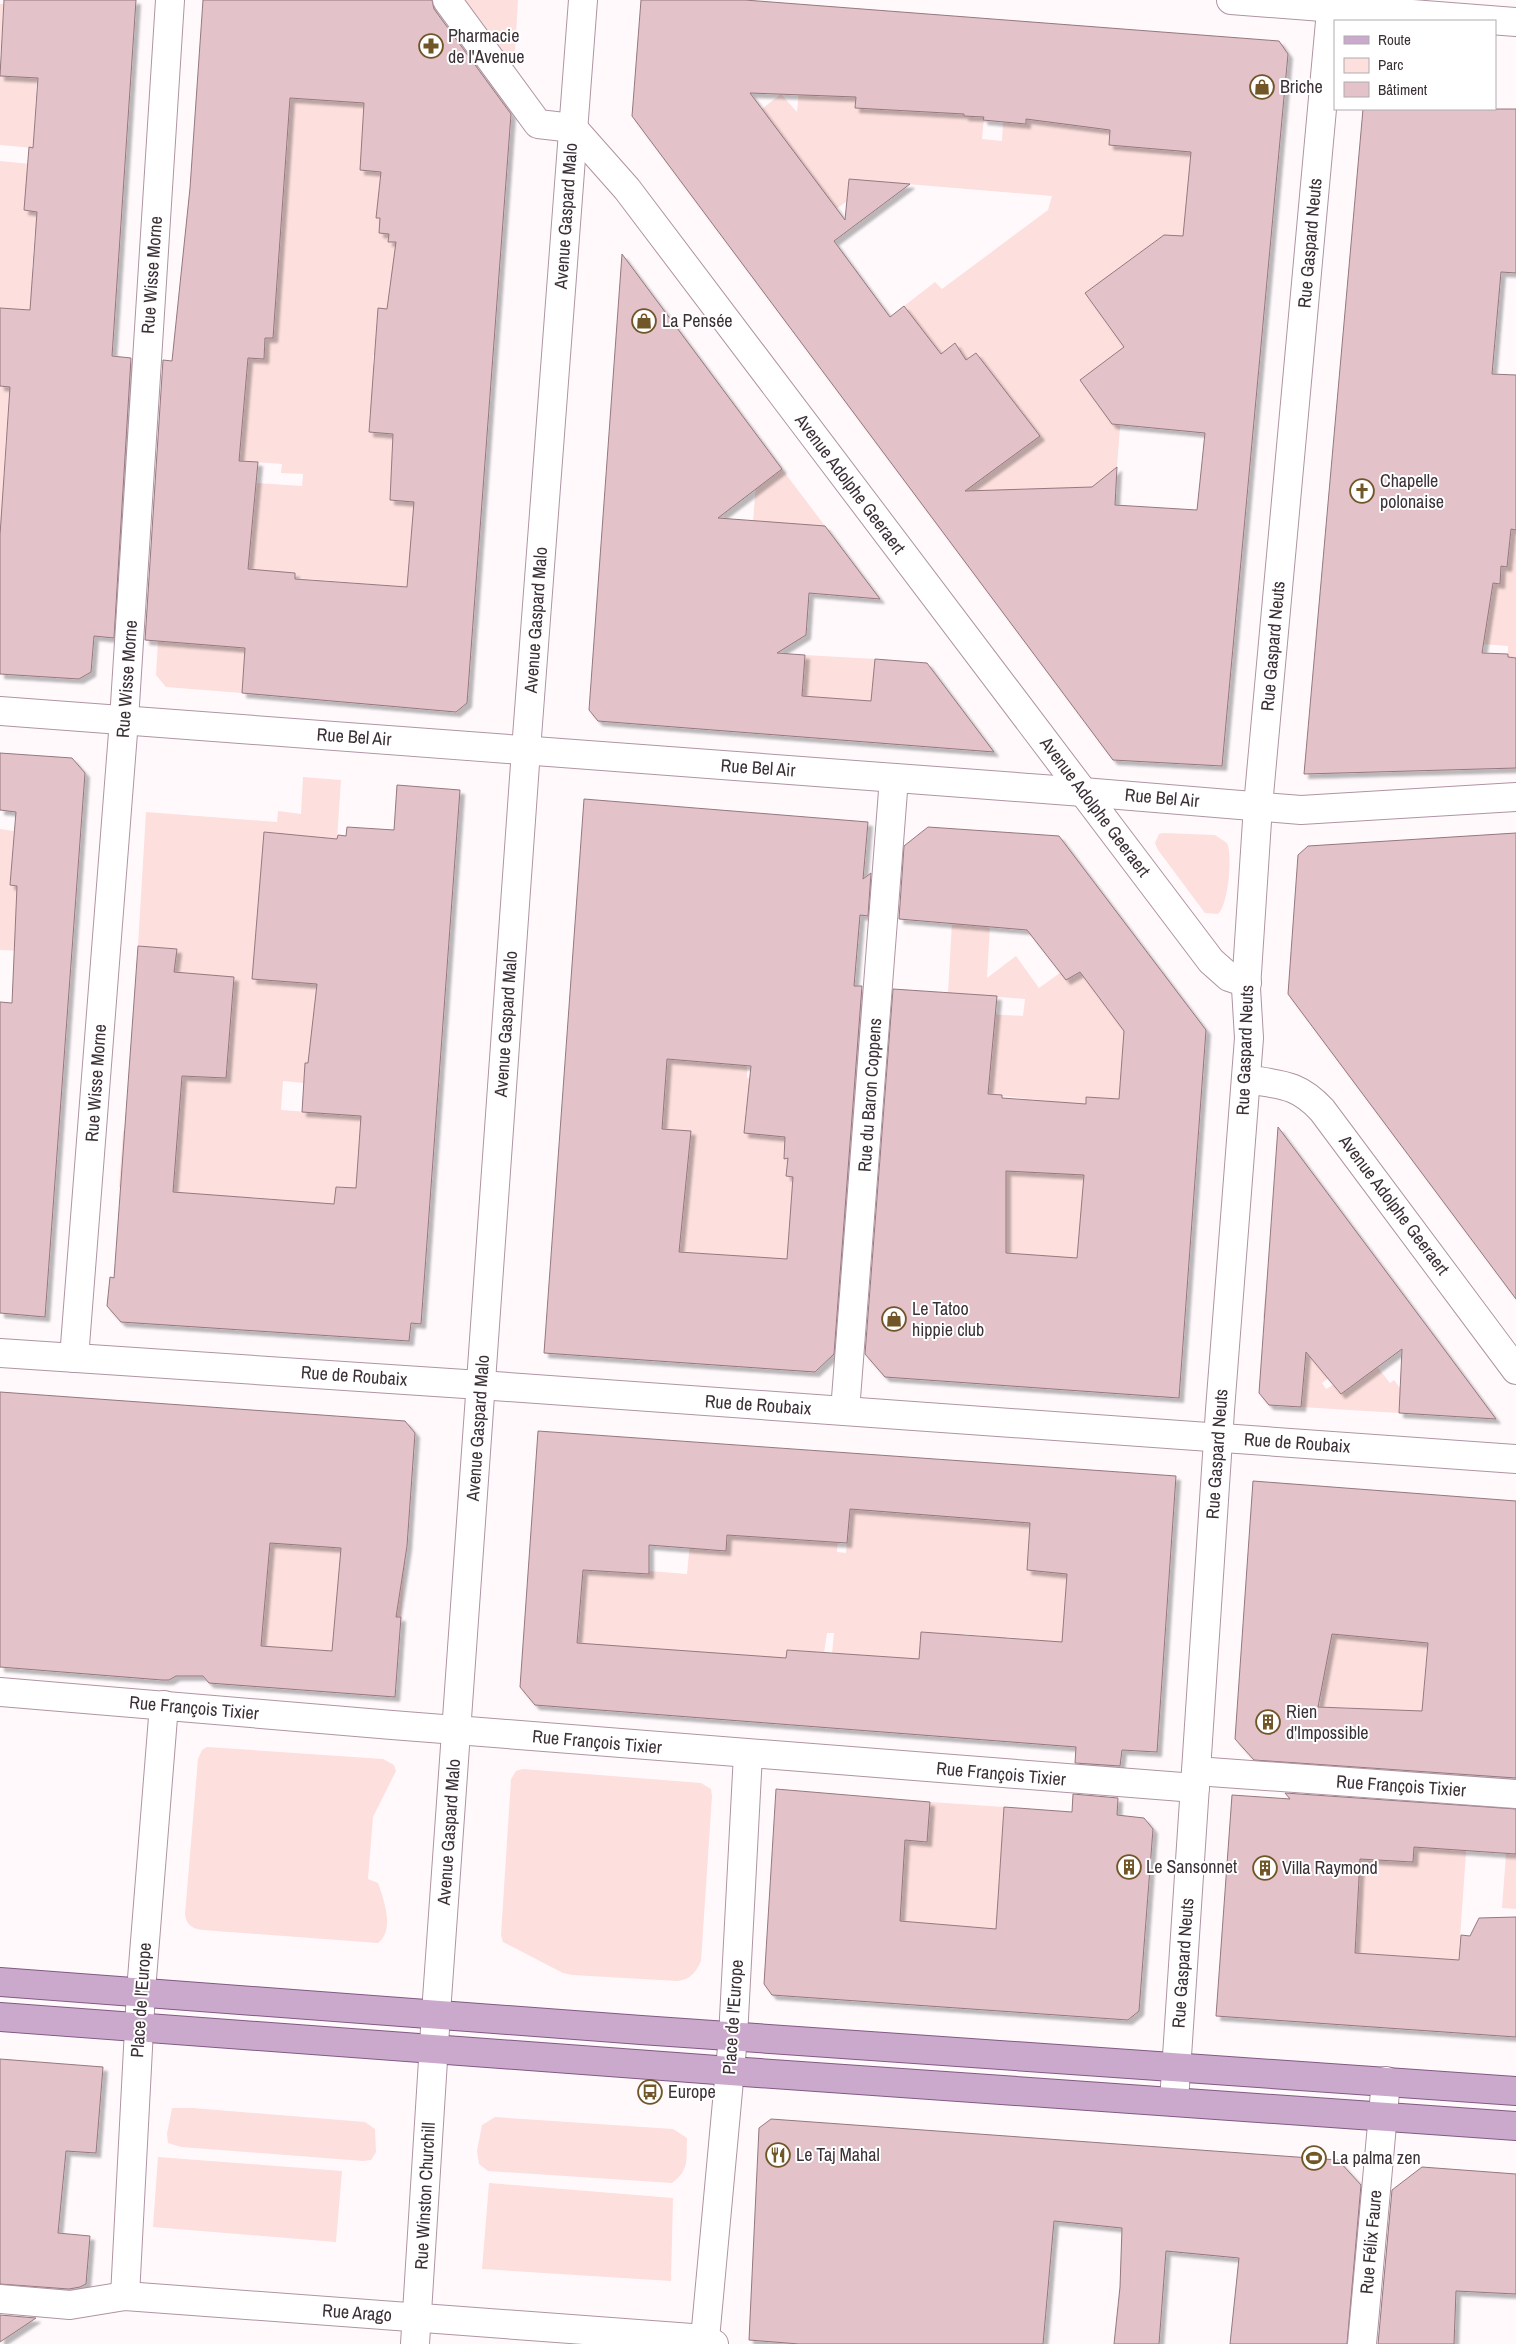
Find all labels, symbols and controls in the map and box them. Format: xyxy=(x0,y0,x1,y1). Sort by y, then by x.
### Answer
legend xyxy=(1334,20,1496,110)
place label: Pharmacie de l'Avenue xyxy=(448,23,524,69)
text: Route xyxy=(1378,29,1411,50)
pharmacy icon: Pharmacie de l'Avenue xyxy=(418,33,444,59)
text: Parc xyxy=(1378,54,1403,75)
shop icon: Briche xyxy=(1249,74,1275,100)
place label: Briche xyxy=(1280,74,1323,99)
text: Bâtiment xyxy=(1378,79,1428,100)
street label: Avenue Gaspard Malo xyxy=(548,142,583,291)
street label: Rue Gaspard Neuts xyxy=(1291,177,1328,309)
street label: Rue Wisse Morne xyxy=(135,215,168,335)
shop icon: La Pensée xyxy=(631,308,657,334)
place label: La Pensée xyxy=(662,308,733,333)
street label: Avenue Adolphe Geeraert xyxy=(789,408,911,559)
place label: Chapelle polonaise xyxy=(1380,468,1444,514)
church icon: Chapelle polonaise xyxy=(1349,478,1375,504)
street label: Avenue Gaspard Malo xyxy=(518,546,553,695)
street label: Rue Gaspard Neuts xyxy=(1254,580,1291,712)
street label: Rue Wisse Morne xyxy=(110,619,143,739)
street label: Rue Bel Air xyxy=(316,721,392,752)
street label: Avenue Adolphe Geeraert xyxy=(1034,731,1156,882)
street label: Rue Bel Air xyxy=(720,752,796,783)
street label: Rue Bel Air xyxy=(1124,782,1200,813)
street label: Avenue Gaspard Malo xyxy=(488,950,523,1099)
street label: Rue Gaspard Neuts xyxy=(1230,984,1259,1116)
street label: Rue du Baron Coppens xyxy=(852,1017,887,1173)
street label: Rue Wisse Morne xyxy=(79,1023,112,1143)
street label: Avenue Adolphe Geeraert xyxy=(1333,1129,1455,1280)
place label: Le Tatoo hippie club xyxy=(912,1296,984,1342)
shop icon: Le Tatoo hippie club xyxy=(881,1306,907,1332)
street label: Avenue Gaspard Malo xyxy=(460,1354,495,1503)
street label: Rue de Roubaix xyxy=(300,1359,409,1392)
street label: Rue de Roubaix xyxy=(704,1388,813,1421)
street label: Rue Gaspard Neuts xyxy=(1199,1388,1234,1520)
street label: Rue de Roubaix xyxy=(1243,1426,1352,1459)
street label: Rue François Tixier xyxy=(128,1689,260,1726)
place label: Rien d'Impossible xyxy=(1286,1699,1368,1745)
building icon: Rien d'Impossible xyxy=(1255,1709,1281,1735)
street label: Rue François Tixier xyxy=(531,1723,663,1760)
street label: Rue François Tixier xyxy=(935,1755,1067,1792)
street label: Avenue Gaspard Malo xyxy=(431,1758,466,1907)
street label: Rue François Tixier xyxy=(1335,1769,1467,1803)
building icon: Le Sansonnet xyxy=(1116,1854,1142,1880)
place label: Le Sansonnet xyxy=(1146,1854,1237,1879)
building icon: Villa Raymond xyxy=(1252,1855,1278,1881)
place label: Villa Raymond xyxy=(1282,1855,1378,1880)
street label: Rue Gaspard Neuts xyxy=(1165,1897,1200,2029)
street label: Place de l'Europe xyxy=(124,1942,157,2058)
street label: Place de l'Europe xyxy=(716,1959,749,2075)
bus stop icon: Europe xyxy=(637,2079,663,2105)
place label: Europe xyxy=(668,2079,716,2104)
street label: Rue Winston Churchill xyxy=(408,2122,441,2270)
restaurant icon: Le Taj Mahal xyxy=(765,2142,791,2168)
place label: Le Taj Mahal xyxy=(796,2142,880,2167)
sports icon: La palma zen xyxy=(1301,2145,1327,2171)
place label: La palma zen xyxy=(1332,2145,1421,2170)
street label: Rue Félix Faure xyxy=(1354,2189,1388,2295)
street label: Rue Arago xyxy=(321,2298,393,2327)

